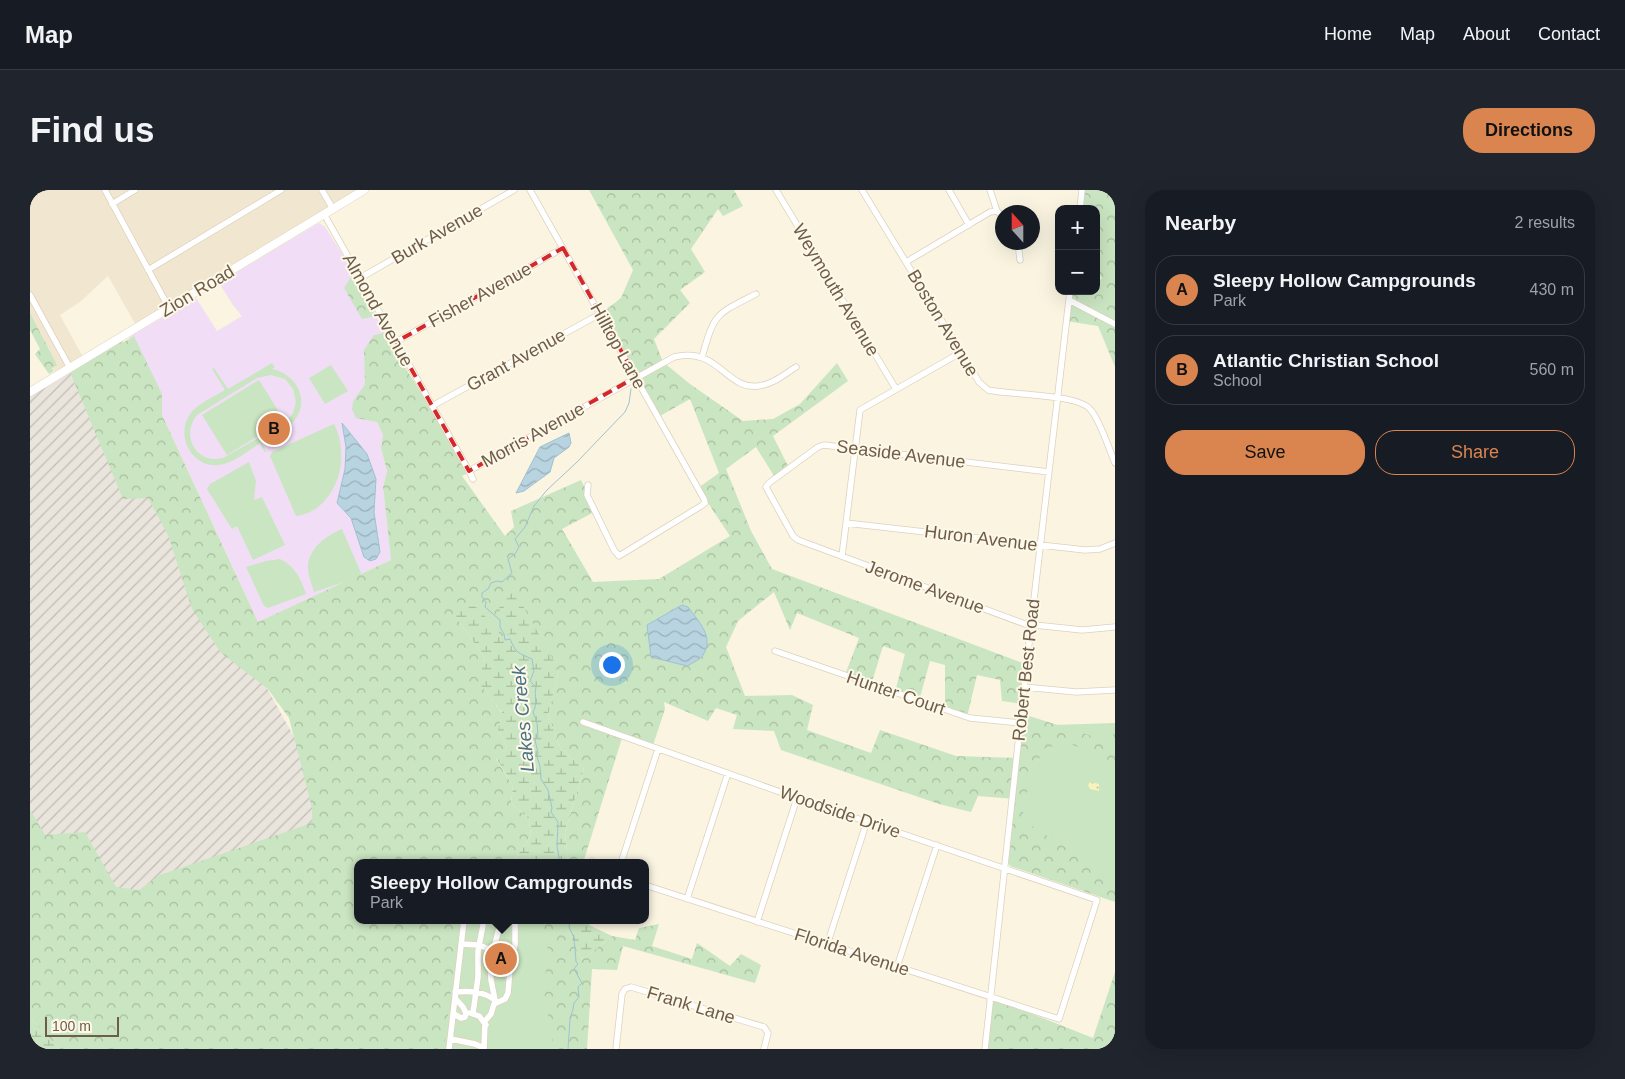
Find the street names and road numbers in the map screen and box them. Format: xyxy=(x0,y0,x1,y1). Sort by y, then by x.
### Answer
street label: Burk Avenue xyxy=(388,200,486,268)
street label: Weymouth Avenue xyxy=(789,220,883,360)
street label: Almond Avenue xyxy=(339,250,417,370)
street label: Fisher Avenue xyxy=(425,258,535,332)
street label: Zion Road xyxy=(156,261,238,321)
street label: Boston Avenue xyxy=(903,266,983,380)
street label: Hilltop Lane xyxy=(586,300,650,392)
street label: Grant Avenue xyxy=(463,325,569,395)
street label: Morris Avenue xyxy=(478,398,588,472)
street label: Seaside Avenue xyxy=(835,436,967,472)
street label: Huron Avenue xyxy=(923,521,1039,555)
street label: Jerome Avenue xyxy=(863,556,987,618)
street label: Robert Best Road xyxy=(1009,598,1043,742)
street label: Hunter Court xyxy=(844,667,948,719)
street label: Woodside Drive xyxy=(777,782,903,842)
street label: Florida Avenue xyxy=(792,924,912,980)
street label: Frank Lane xyxy=(645,982,737,1028)

